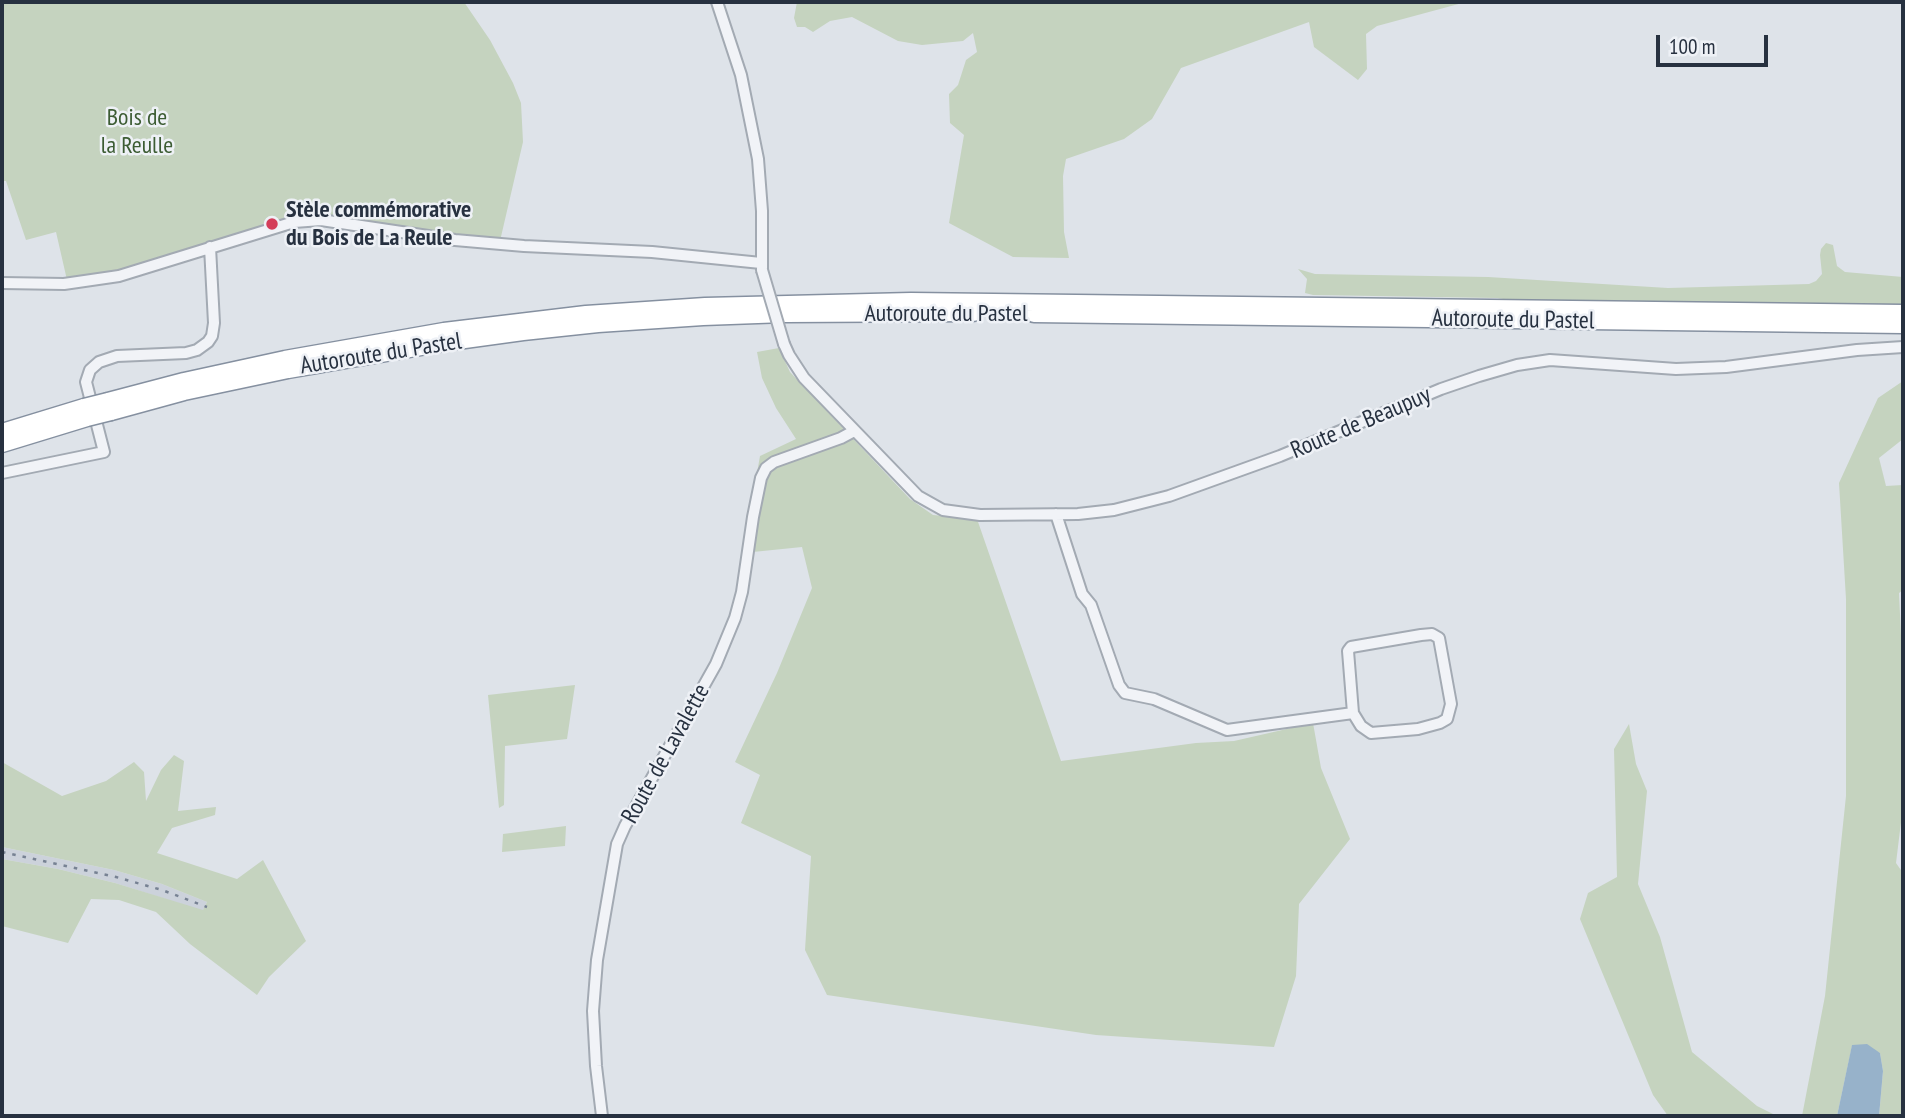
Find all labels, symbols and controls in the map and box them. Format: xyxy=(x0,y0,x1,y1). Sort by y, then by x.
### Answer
scale bar xyxy=(1660,21,1772,65)
text: 100 m xyxy=(1669,33,1715,60)
park label: Bois de la Reulle xyxy=(101,104,173,160)
place label: Stèle commémorative du Bois de La Reule xyxy=(286,196,471,252)
marker: Stèle commémorative du Bois de La Reule xyxy=(264,216,280,232)
street label: Autoroute du Pastel xyxy=(864,300,1028,328)
street label: Autoroute du Pastel xyxy=(1431,304,1595,336)
street label: Autoroute du Pastel xyxy=(298,327,464,381)
street label: Route de Beaupuy xyxy=(1287,381,1435,465)
street label: Route de Lavalette xyxy=(616,679,716,829)

